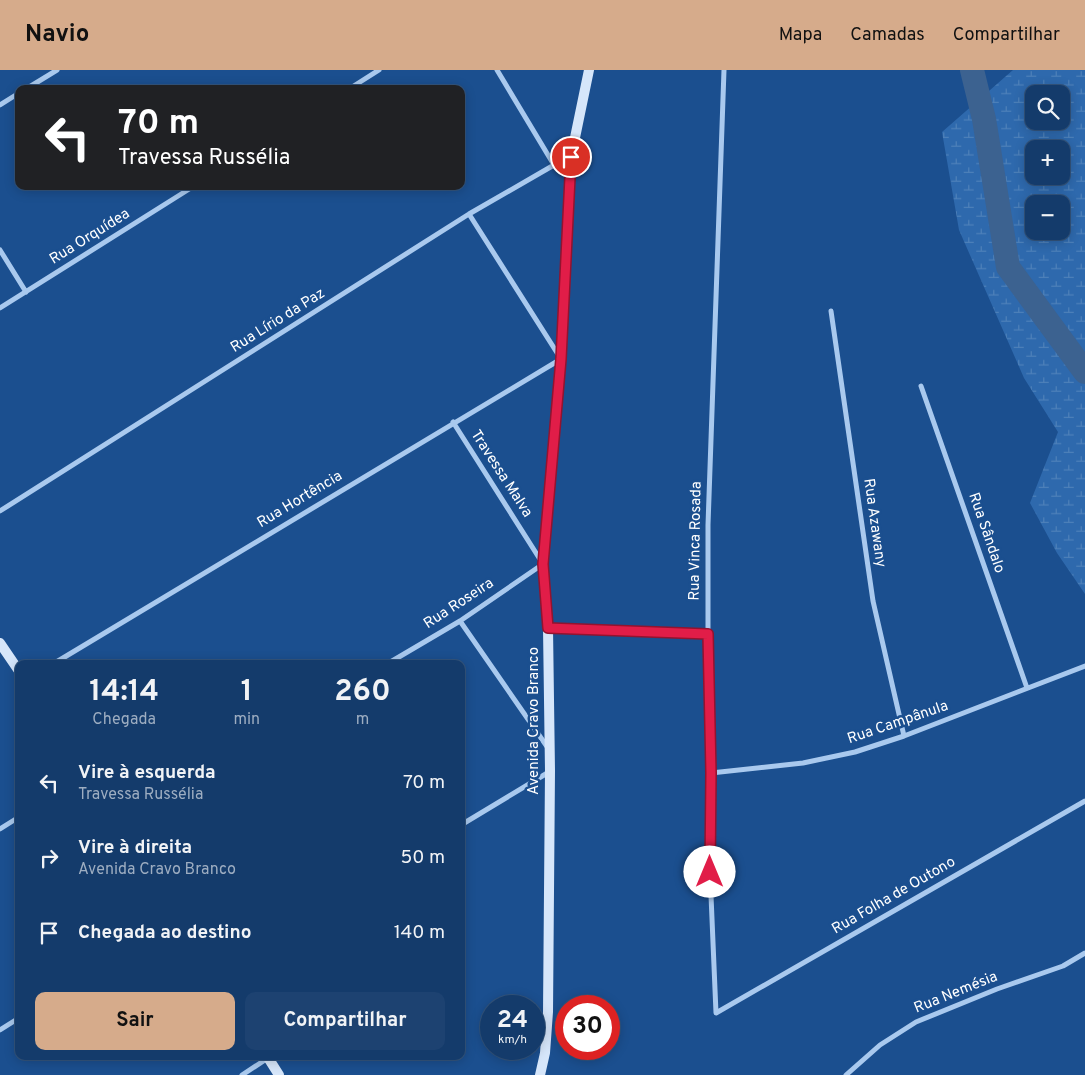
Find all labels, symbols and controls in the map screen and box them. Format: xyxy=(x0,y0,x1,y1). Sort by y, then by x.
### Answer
text: Navio xyxy=(25,20,89,50)
text: Mapa xyxy=(779,24,822,47)
text: Camadas xyxy=(850,24,925,47)
text: Compartilhar xyxy=(953,24,1060,47)
map controls xyxy=(1025,85,1070,240)
button: search xyxy=(1025,85,1070,130)
text: 70 m xyxy=(118,102,199,146)
icon: left xyxy=(35,105,100,170)
pin xyxy=(550,136,592,178)
button: + xyxy=(1025,140,1070,185)
icon: arrive xyxy=(557,143,585,171)
text: Travessa Russélia xyxy=(118,145,290,172)
button: − xyxy=(1025,195,1070,240)
street label: Rua Orquídea xyxy=(46,205,134,269)
street label: Rua Lírio da Paz xyxy=(227,284,329,358)
street label: Travessa Malva xyxy=(466,427,536,521)
street label: Rua Hortência xyxy=(254,467,346,533)
street label: Rua Azawany xyxy=(858,477,890,569)
street label: Rua Vinca Rosada xyxy=(685,481,707,601)
street label: Rua Sândalo xyxy=(963,490,1009,576)
street label: Rua Roseira xyxy=(420,574,498,634)
street label: Avenida Cravo Branco xyxy=(525,647,544,795)
text: 14:14 xyxy=(89,674,159,711)
text: 1 xyxy=(241,674,253,711)
text: 260 xyxy=(334,674,391,711)
street label: Rua Campânula xyxy=(845,697,951,749)
text: Chegada xyxy=(92,710,156,730)
text: min xyxy=(233,710,260,730)
text: m xyxy=(356,710,369,730)
text: Vire à esquerda xyxy=(78,761,216,785)
icon: left xyxy=(35,769,63,797)
text: 70 m xyxy=(403,771,445,795)
text: Travessa Russélia xyxy=(78,785,203,805)
text: Vire à direita xyxy=(78,836,192,860)
icon: right xyxy=(35,844,63,872)
position arrow xyxy=(683,845,735,897)
text: 50 m xyxy=(400,846,445,870)
street label: Rua Folha de Outono xyxy=(829,853,959,939)
text: Avenida Cravo Branco xyxy=(78,860,236,880)
icon: arrive xyxy=(35,919,63,947)
text: Chegada ao destino xyxy=(78,921,252,945)
text: 140 m xyxy=(394,921,445,945)
street label: Rua Nemésia xyxy=(911,968,1001,1018)
button: Sair xyxy=(35,992,235,1050)
button: Compartilhar xyxy=(245,992,445,1050)
speed limit sign: 30 xyxy=(555,995,620,1060)
text: 24 xyxy=(497,1005,528,1037)
text: km/h xyxy=(498,1032,527,1048)

